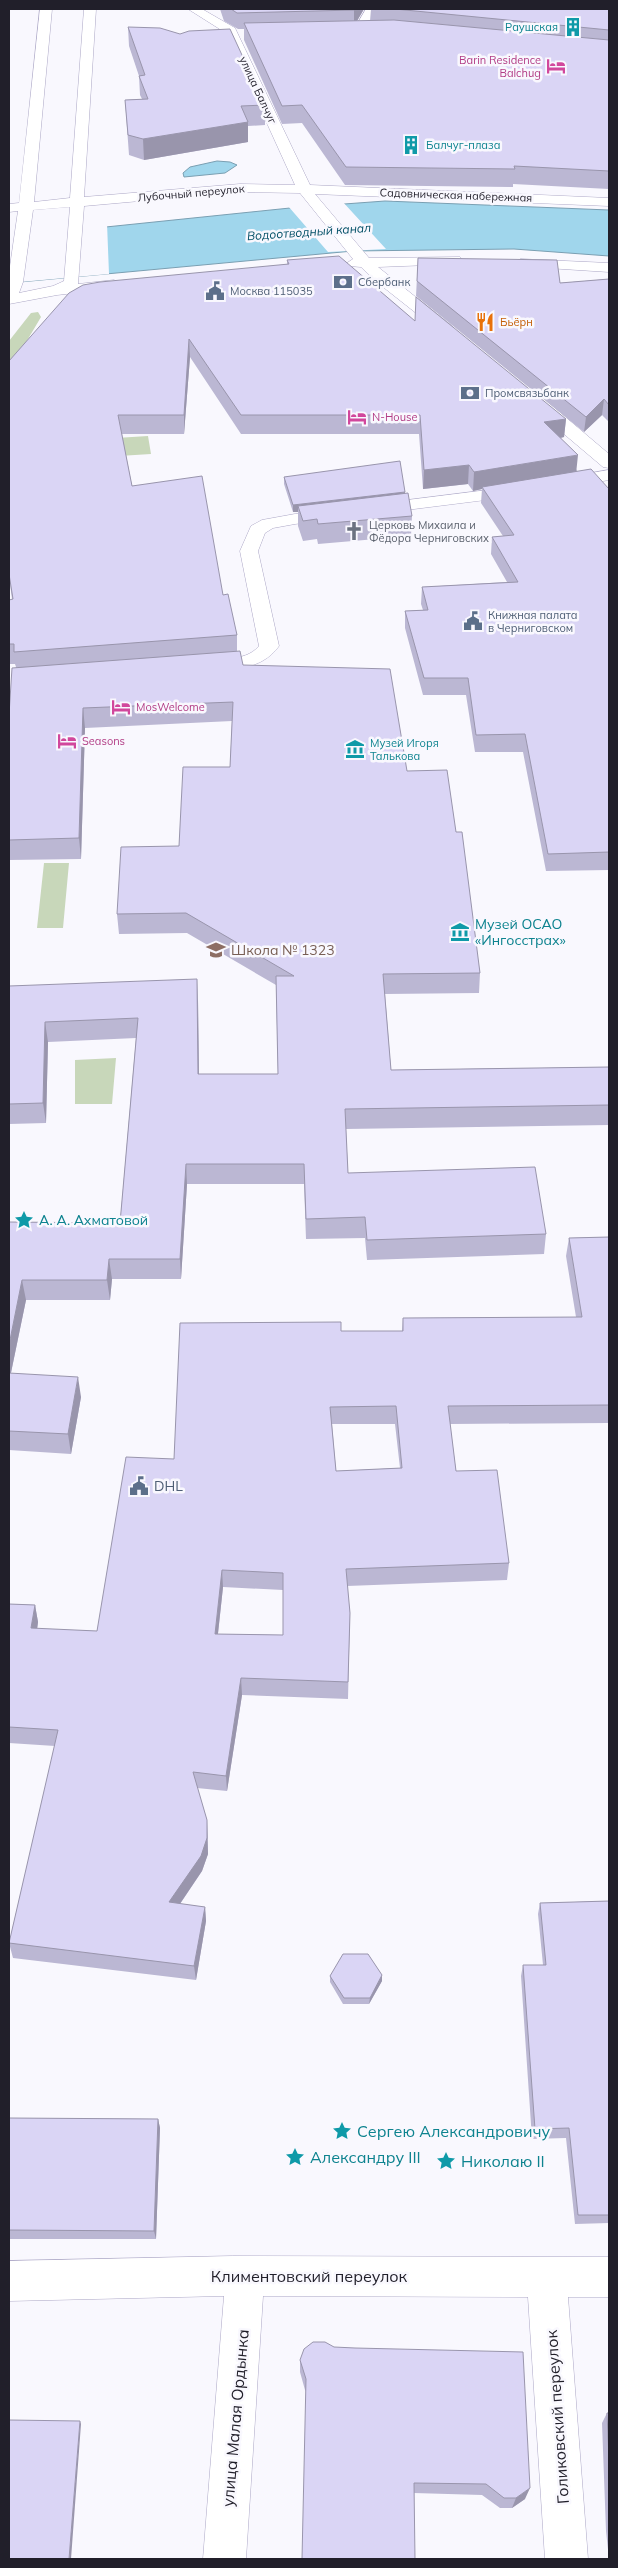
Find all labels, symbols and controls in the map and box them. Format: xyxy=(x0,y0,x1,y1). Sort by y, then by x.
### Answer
building icon: Раушская xyxy=(562,16,584,38)
place label: Раушская xyxy=(505,20,558,34)
place label: Barin Residence Balchug xyxy=(459,53,541,80)
street label: улица Балчуг xyxy=(236,54,280,126)
hotel icon: Barin Residence Balchug xyxy=(545,55,567,77)
building icon: Балчуг-плаза xyxy=(400,134,422,156)
place label: Балчуг-плаза xyxy=(426,138,500,152)
street label: Лубочный переулок xyxy=(137,181,245,205)
street label: Садовническая набережная xyxy=(379,185,533,205)
water label: Водоотводный канал xyxy=(246,220,372,243)
bank icon: Сбербанк xyxy=(332,271,354,293)
place label: Сбербанк xyxy=(358,275,410,289)
public building icon: Москва 115035 xyxy=(204,280,226,302)
place label: Москва 115035 xyxy=(230,284,313,298)
restaurant icon: Бьёрн xyxy=(474,311,496,333)
place label: Бьёрн xyxy=(500,315,533,329)
bank icon: Промсвязьбанк xyxy=(459,382,481,404)
place label: Промсвязьбанк xyxy=(485,386,569,400)
hotel icon: N-House xyxy=(346,406,368,428)
place label: N-House xyxy=(372,410,417,424)
place label: Церковь Михаила и Фёдора Черниговских xyxy=(369,518,489,545)
church icon: Церковь Михаила и Фёдора Черниговских xyxy=(343,520,365,542)
place label: Книжная палата в Черниговском xyxy=(488,608,578,635)
public building icon: Книжная палата в Черниговском xyxy=(462,610,484,632)
hotel icon: MosWelcome xyxy=(110,696,132,718)
place label: MosWelcome xyxy=(136,700,205,714)
hotel icon: Seasons xyxy=(56,730,78,752)
place label: Seasons xyxy=(82,734,125,748)
place label: Музей Игоря Талькова xyxy=(370,736,439,763)
museum icon: Музей Игоря Талькова xyxy=(344,738,366,760)
place label: Музей ОСАО «Ингосстрах» xyxy=(475,915,566,949)
museum icon: Музей ОСАО «Ингосстрах» xyxy=(449,921,471,943)
school or university icon: Школа № 1323 xyxy=(205,939,227,961)
place label: Школа № 1323 xyxy=(231,941,335,959)
place icon: А. А. Ахматовой xyxy=(13,1209,35,1231)
place label: А. А. Ахматовой xyxy=(39,1211,148,1229)
public building icon: DHL xyxy=(128,1475,150,1497)
place label: DHL xyxy=(154,1477,183,1495)
place icon: Сергею Александровичу xyxy=(331,2120,353,2142)
place label: Сергею Александровичу xyxy=(357,2121,550,2141)
place icon: Александру III xyxy=(284,2146,306,2168)
place label: Александру III xyxy=(310,2147,421,2167)
place icon: Николаю II xyxy=(435,2150,457,2172)
place label: Николаю II xyxy=(461,2151,545,2171)
street label: Климентовский переулок xyxy=(211,2266,408,2286)
street label: улица Малая Ордынка xyxy=(217,2328,253,2508)
street label: Голиковский переулок xyxy=(541,2329,573,2505)

